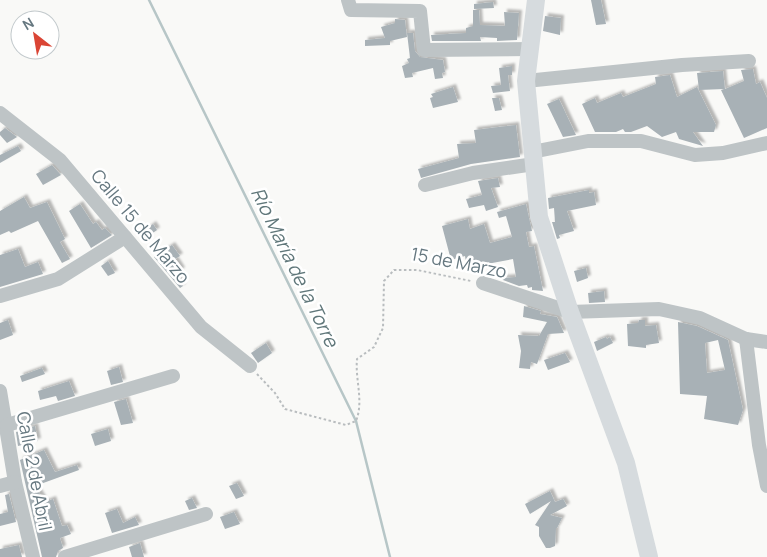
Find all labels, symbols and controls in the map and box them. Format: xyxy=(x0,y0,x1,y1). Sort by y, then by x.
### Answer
north arrow xyxy=(10,10,60,60)
text: N xyxy=(19,13,37,34)
street label: Calle 15 de Marzo xyxy=(86,164,196,288)
water label: Río María de la Torre xyxy=(245,183,346,353)
street label: 15 de Marzo xyxy=(409,241,509,283)
street label: Calle 2 de Abril xyxy=(12,409,58,533)

